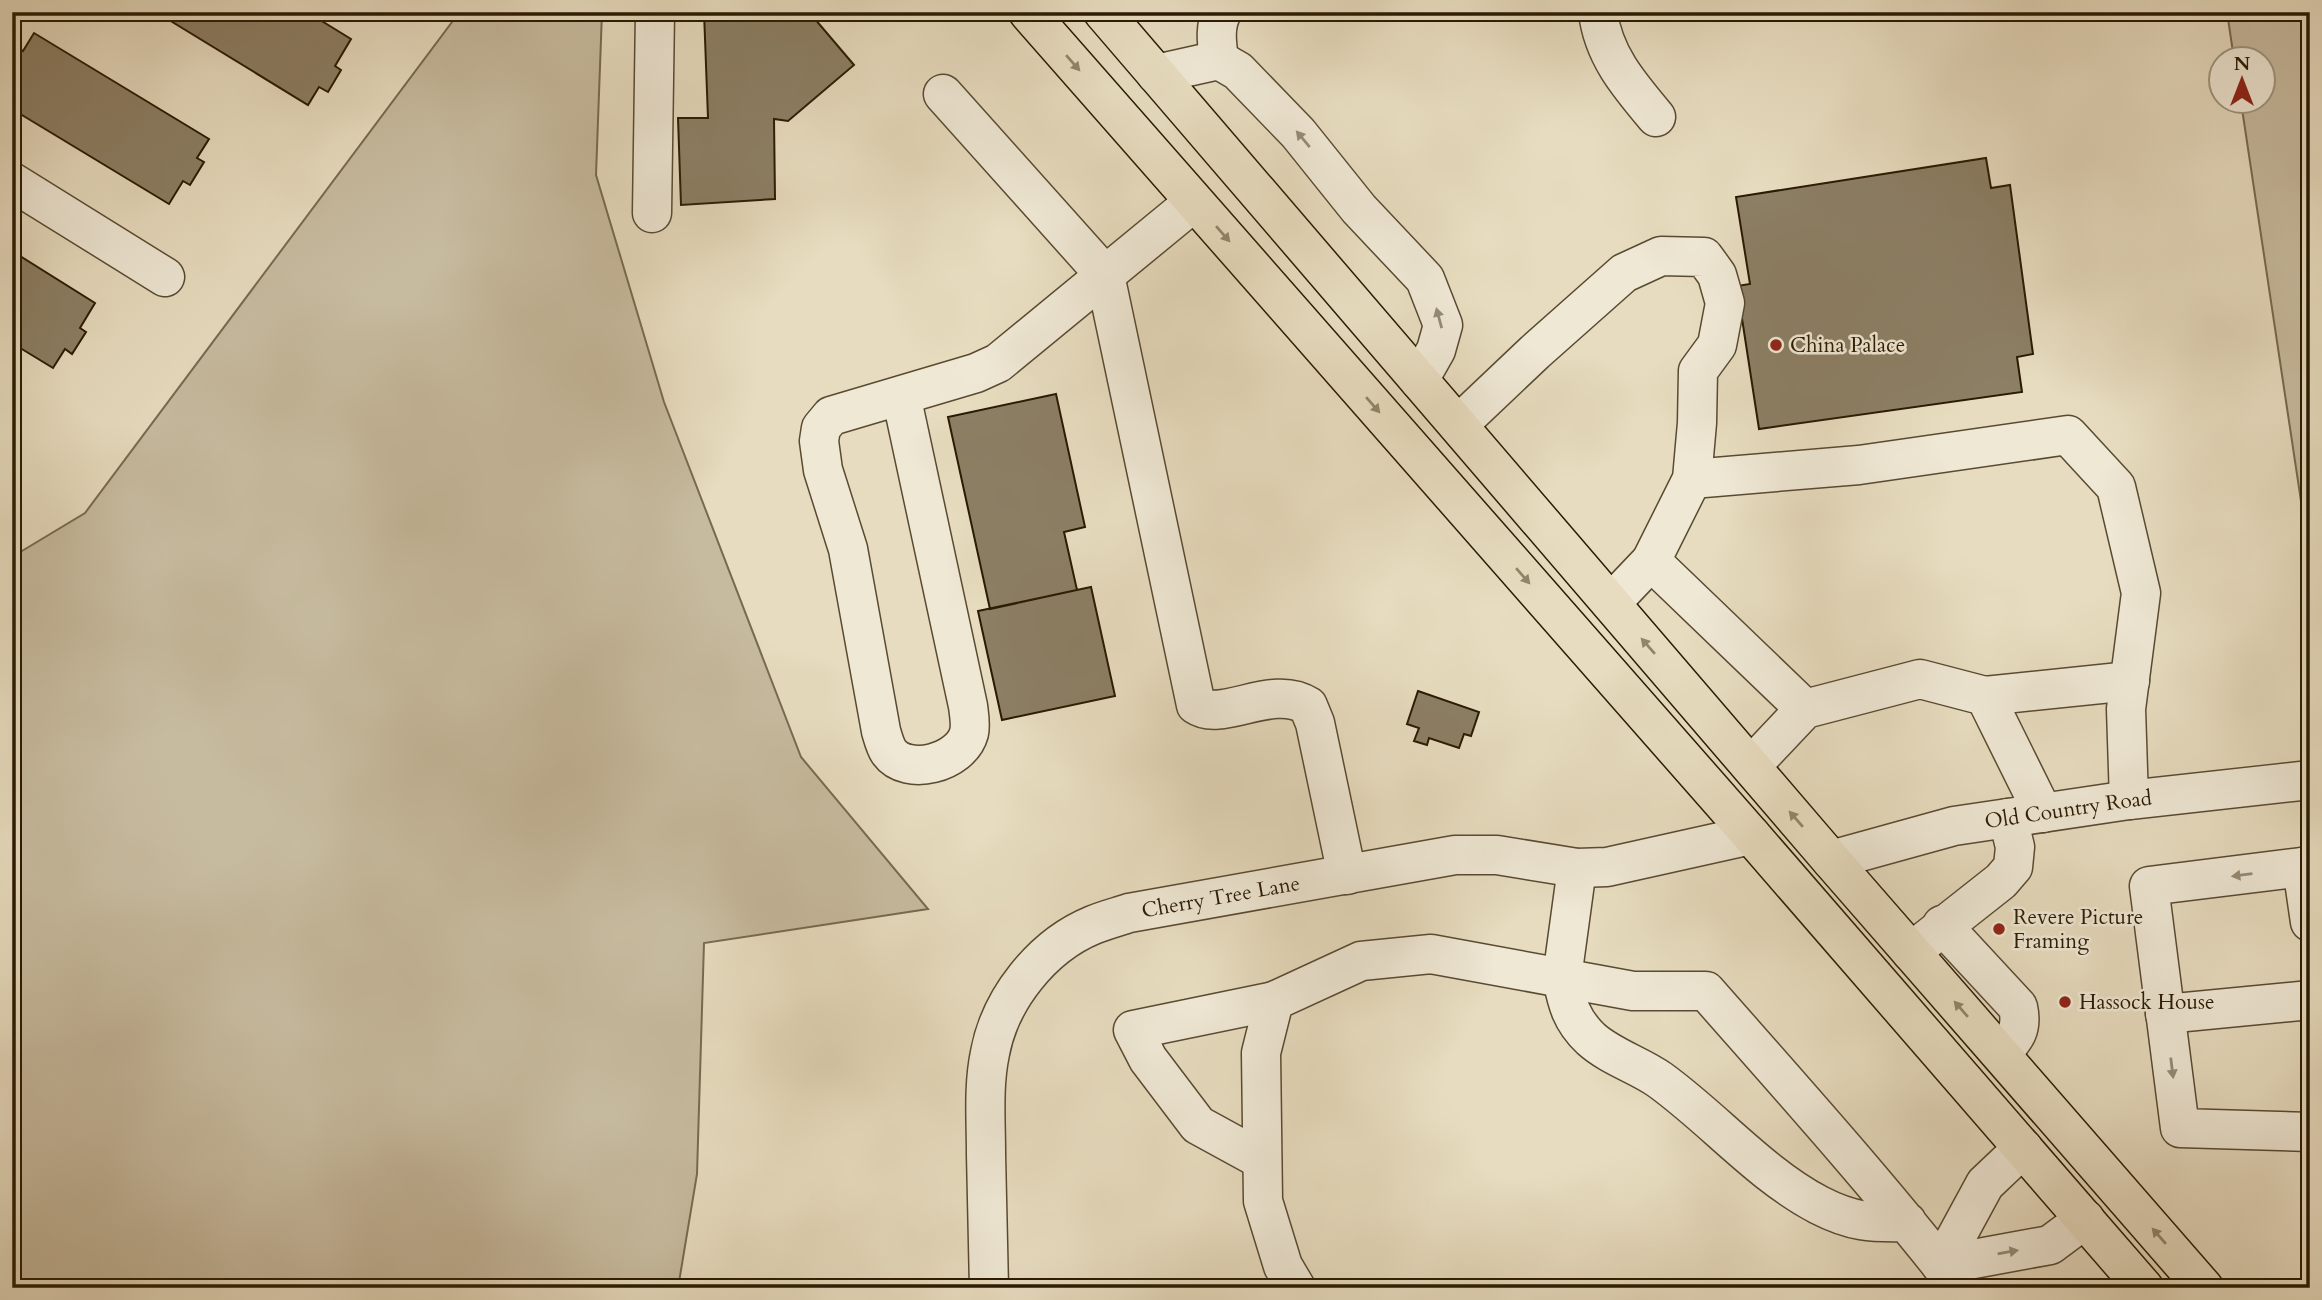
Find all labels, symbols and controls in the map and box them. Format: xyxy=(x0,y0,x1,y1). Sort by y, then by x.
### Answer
north arrow xyxy=(2206,46,2276,116)
text: N xyxy=(2234,51,2251,77)
one-way arrow xyxy=(1065,55,1080,72)
one-way arrow xyxy=(1296,131,1311,148)
one-way arrow xyxy=(1215,225,1231,243)
one-way arrow xyxy=(1433,307,1444,329)
place label: China Palace xyxy=(1790,331,1905,360)
marker: China Palace xyxy=(1768,337,1784,353)
one-way arrow xyxy=(1365,396,1381,414)
one-way arrow xyxy=(1515,567,1531,584)
one-way arrow xyxy=(1641,638,1656,655)
street label: Old Country Road xyxy=(1983,784,2153,836)
one-way arrow xyxy=(1788,810,1804,828)
street label: Cherry Tree Lane xyxy=(1139,869,1302,925)
one-way arrow xyxy=(2231,869,2253,880)
place label: Revere Picture Framing xyxy=(2013,903,2143,956)
marker: Revere Picture Framing xyxy=(1991,921,2007,937)
place label: Hassock House xyxy=(2079,988,2214,1017)
marker: Hassock House xyxy=(2057,994,2073,1010)
one-way arrow xyxy=(1954,1001,1969,1018)
one-way arrow xyxy=(2167,1057,2178,1079)
one-way arrow xyxy=(2152,1228,2167,1245)
one-way arrow xyxy=(1997,1246,2019,1257)

